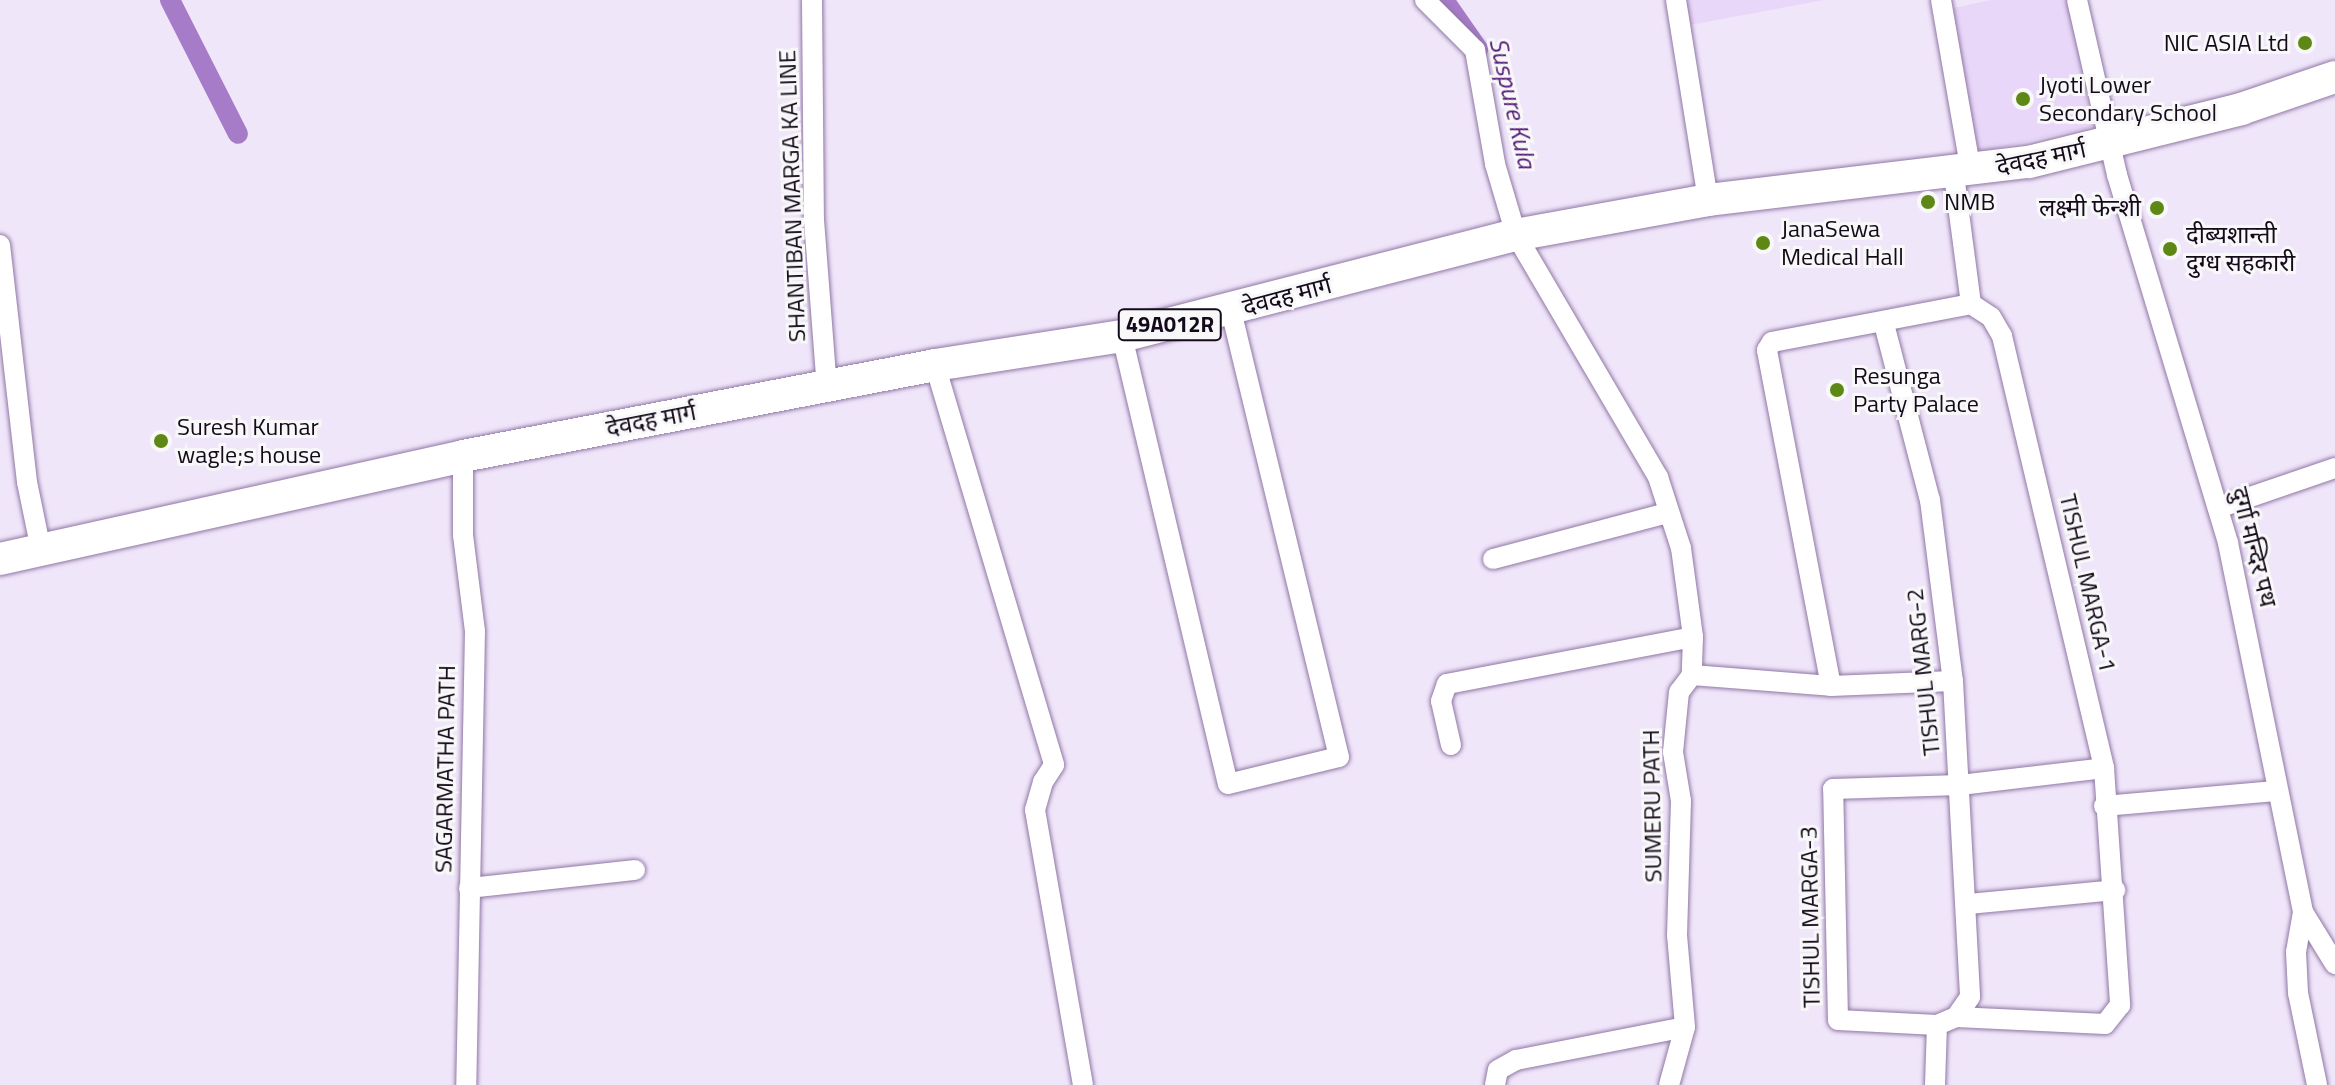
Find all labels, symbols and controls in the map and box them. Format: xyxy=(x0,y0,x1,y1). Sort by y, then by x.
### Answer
place label: NIC ASIA Ltd xyxy=(2164,29,2289,57)
marker: NIC ASIA Ltd xyxy=(2296,34,2314,52)
water label: Suspure Kula xyxy=(1483,35,1543,171)
street label: SHANTIBAN MARGA KA LINE xyxy=(773,49,811,343)
place label: Jyoti Lower Secondary School xyxy=(2039,71,2217,127)
marker: Jyoti Lower Secondary School xyxy=(2014,90,2032,108)
street label: देवदह मार्ग xyxy=(1994,134,2088,182)
place label: NMB xyxy=(1944,188,1995,216)
marker: NMB xyxy=(1919,193,1937,211)
place label: लक्ष्मी फेन्शी xyxy=(2039,194,2141,222)
marker: लक्ष्मी फेन्शी xyxy=(2148,199,2166,217)
place label: JanaSewa Medical Hall xyxy=(1781,215,1904,271)
place label: दीब्यशान्ती दुग्ध सहकारी xyxy=(2186,221,2295,277)
marker: JanaSewa Medical Hall xyxy=(1752,232,1774,254)
marker: दीब्यशान्ती दुग्ध सहकारी xyxy=(2161,240,2179,258)
street label: देवदह मार्ग xyxy=(1239,270,1335,322)
road number: 49A012R xyxy=(1116,307,1224,343)
place label: Resunga Party Palace xyxy=(1853,362,1979,418)
marker: Resunga Party Palace xyxy=(1828,381,1846,399)
street label: देवदह मार्ग xyxy=(604,397,698,443)
place label: Suresh Kumar wagle;s house xyxy=(177,413,321,469)
marker: Suresh Kumar wagle;s house xyxy=(152,432,170,450)
street label: दुर्गा मन्दिर पथ xyxy=(2225,484,2283,610)
street label: TISHUL MARGA-1 xyxy=(2053,491,2123,675)
street label: TISHUL MARG-2 xyxy=(1900,587,1946,757)
street label: SAGARMATHA PATH xyxy=(429,665,461,873)
street label: SUMERU PATH xyxy=(1636,729,1668,883)
street label: TISHUL MARGA-3 xyxy=(1794,826,1826,1008)

